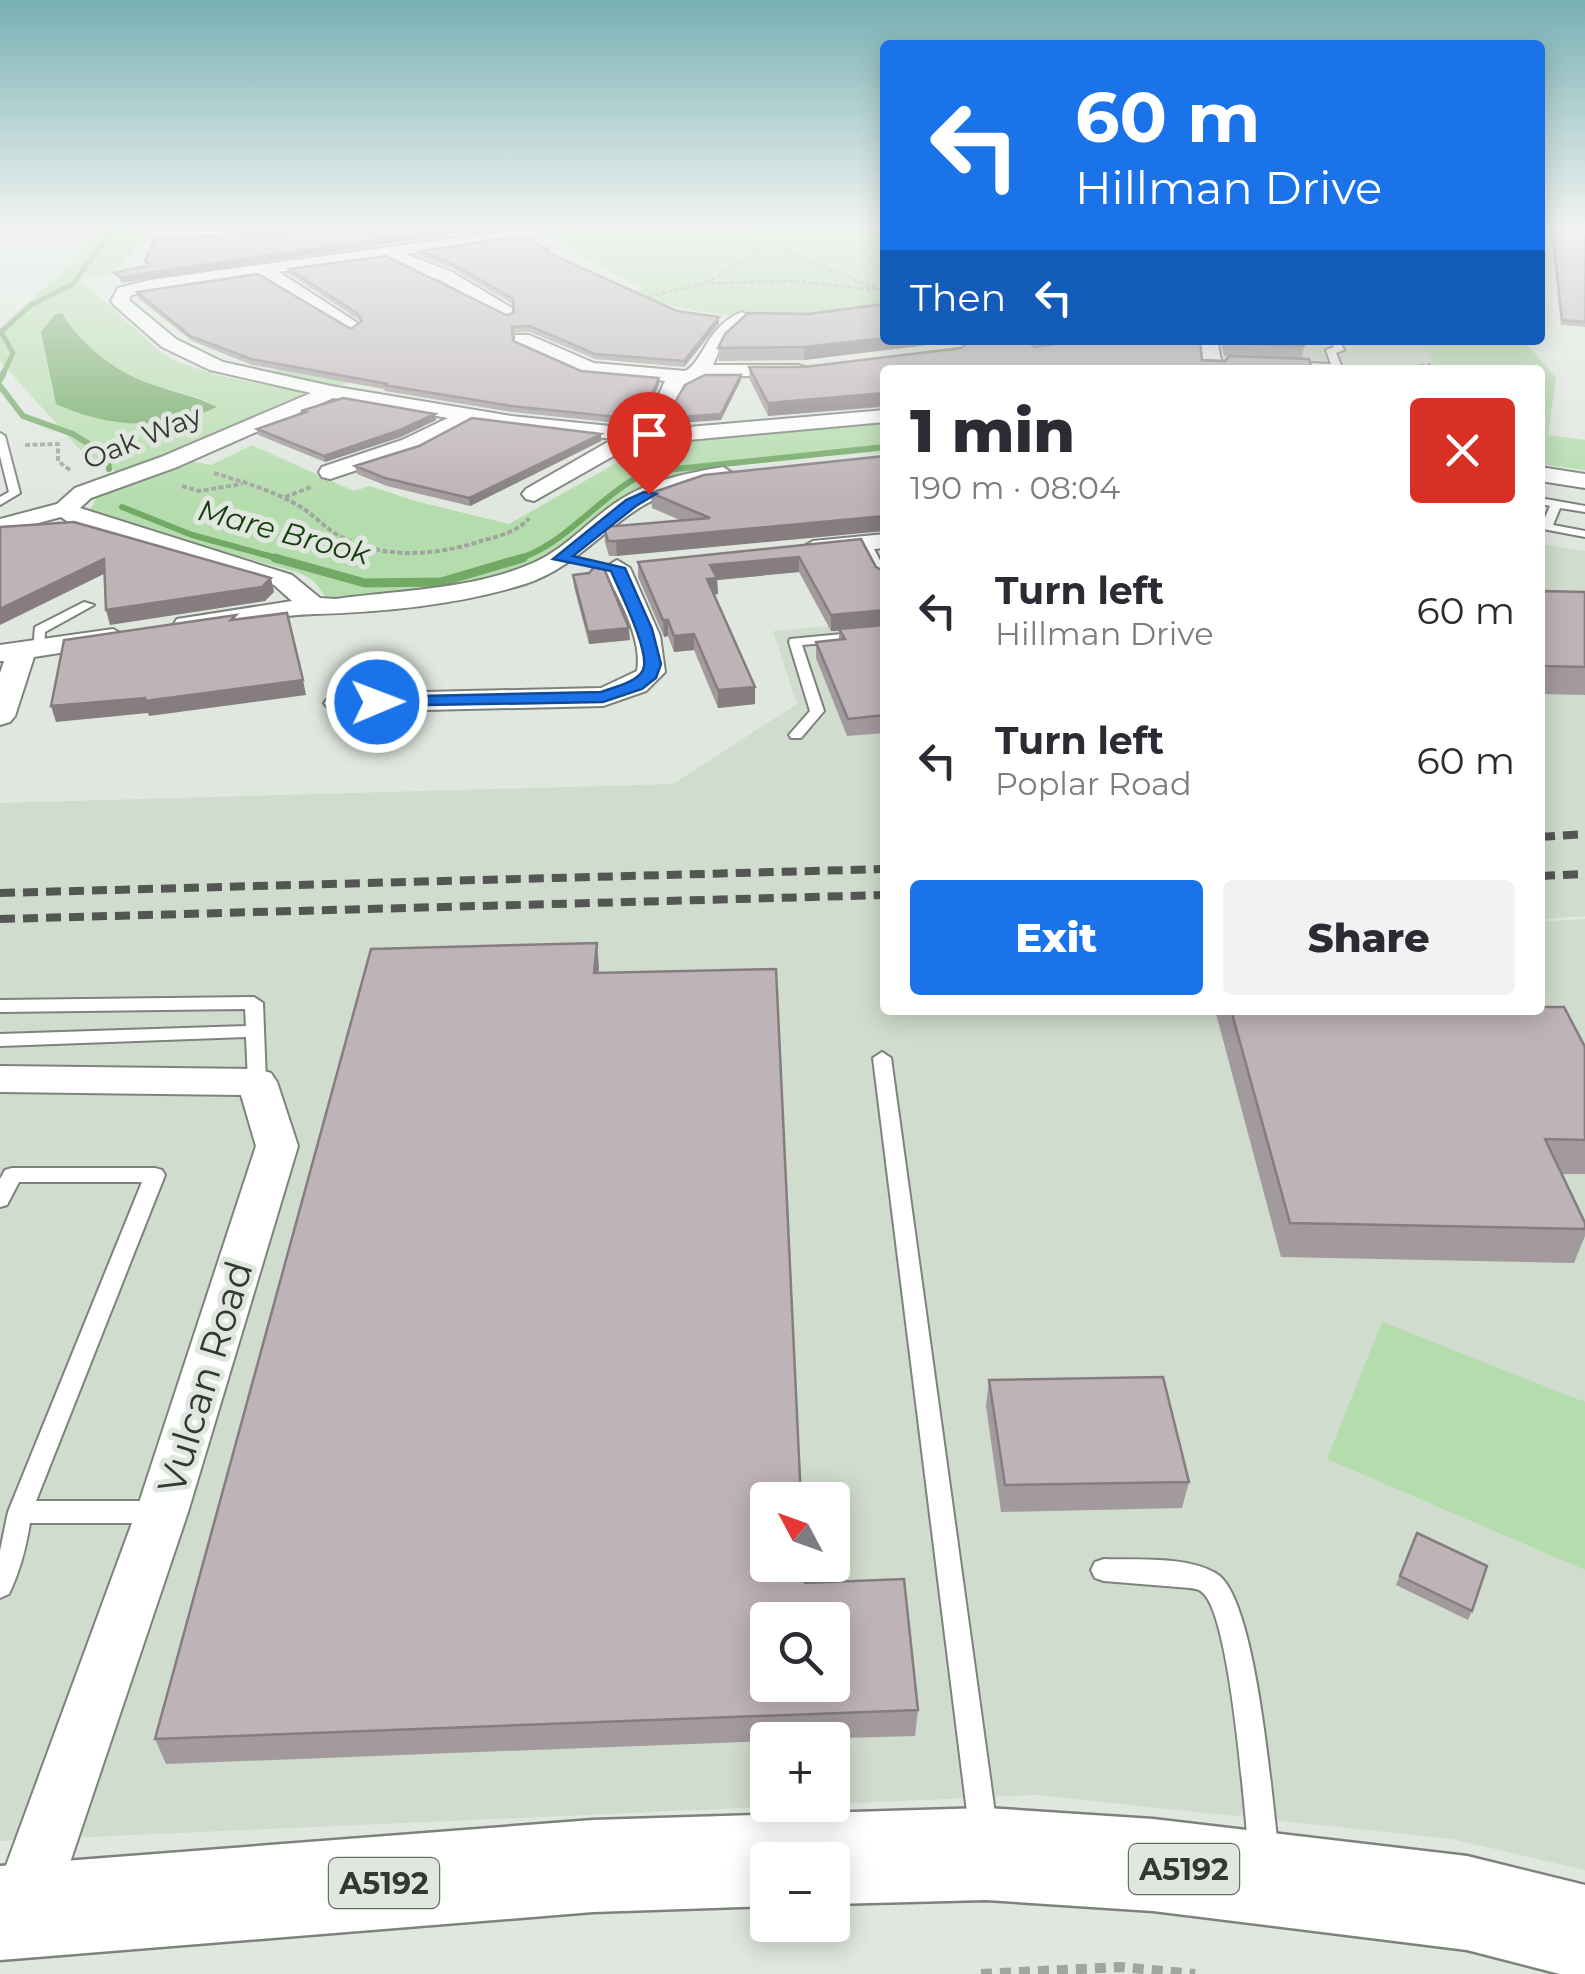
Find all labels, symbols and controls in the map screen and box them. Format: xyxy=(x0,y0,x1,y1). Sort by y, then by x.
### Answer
text: 60 m xyxy=(1075,74,1260,160)
icon: left xyxy=(910,80,1040,210)
text: Hillman Drive xyxy=(1075,160,1382,215)
icon: left xyxy=(1026,270,1081,325)
text: Then xyxy=(910,274,1006,321)
pin xyxy=(607,392,692,495)
text: 1 min xyxy=(910,394,1075,467)
street label: Oak Way xyxy=(78,398,207,476)
button: close xyxy=(1410,398,1515,503)
icon: arrive xyxy=(622,407,677,462)
text: 190 m · 08:04 xyxy=(910,468,1120,507)
water label: Mare Brook xyxy=(194,491,375,573)
text: Turn left xyxy=(995,567,1164,614)
icon: left xyxy=(910,583,965,638)
text: 60 m xyxy=(1416,587,1515,634)
text: Hillman Drive xyxy=(995,614,1214,653)
position arrow xyxy=(325,650,429,754)
text: Turn left xyxy=(995,717,1164,764)
icon: left xyxy=(910,733,965,788)
text: 60 m xyxy=(1416,737,1515,784)
text: Poplar Road xyxy=(995,764,1192,803)
button: Exit xyxy=(910,880,1203,995)
button: Share xyxy=(1223,880,1515,995)
street label: Vulcan Road xyxy=(147,1255,263,1499)
north arrow xyxy=(750,1482,850,1582)
map controls xyxy=(750,1482,850,1942)
button: search xyxy=(750,1602,850,1702)
button: + xyxy=(750,1722,850,1822)
button: − xyxy=(750,1842,850,1942)
road number: A5192 xyxy=(1129,1844,1239,1894)
road number: A5192 xyxy=(329,1858,439,1908)

